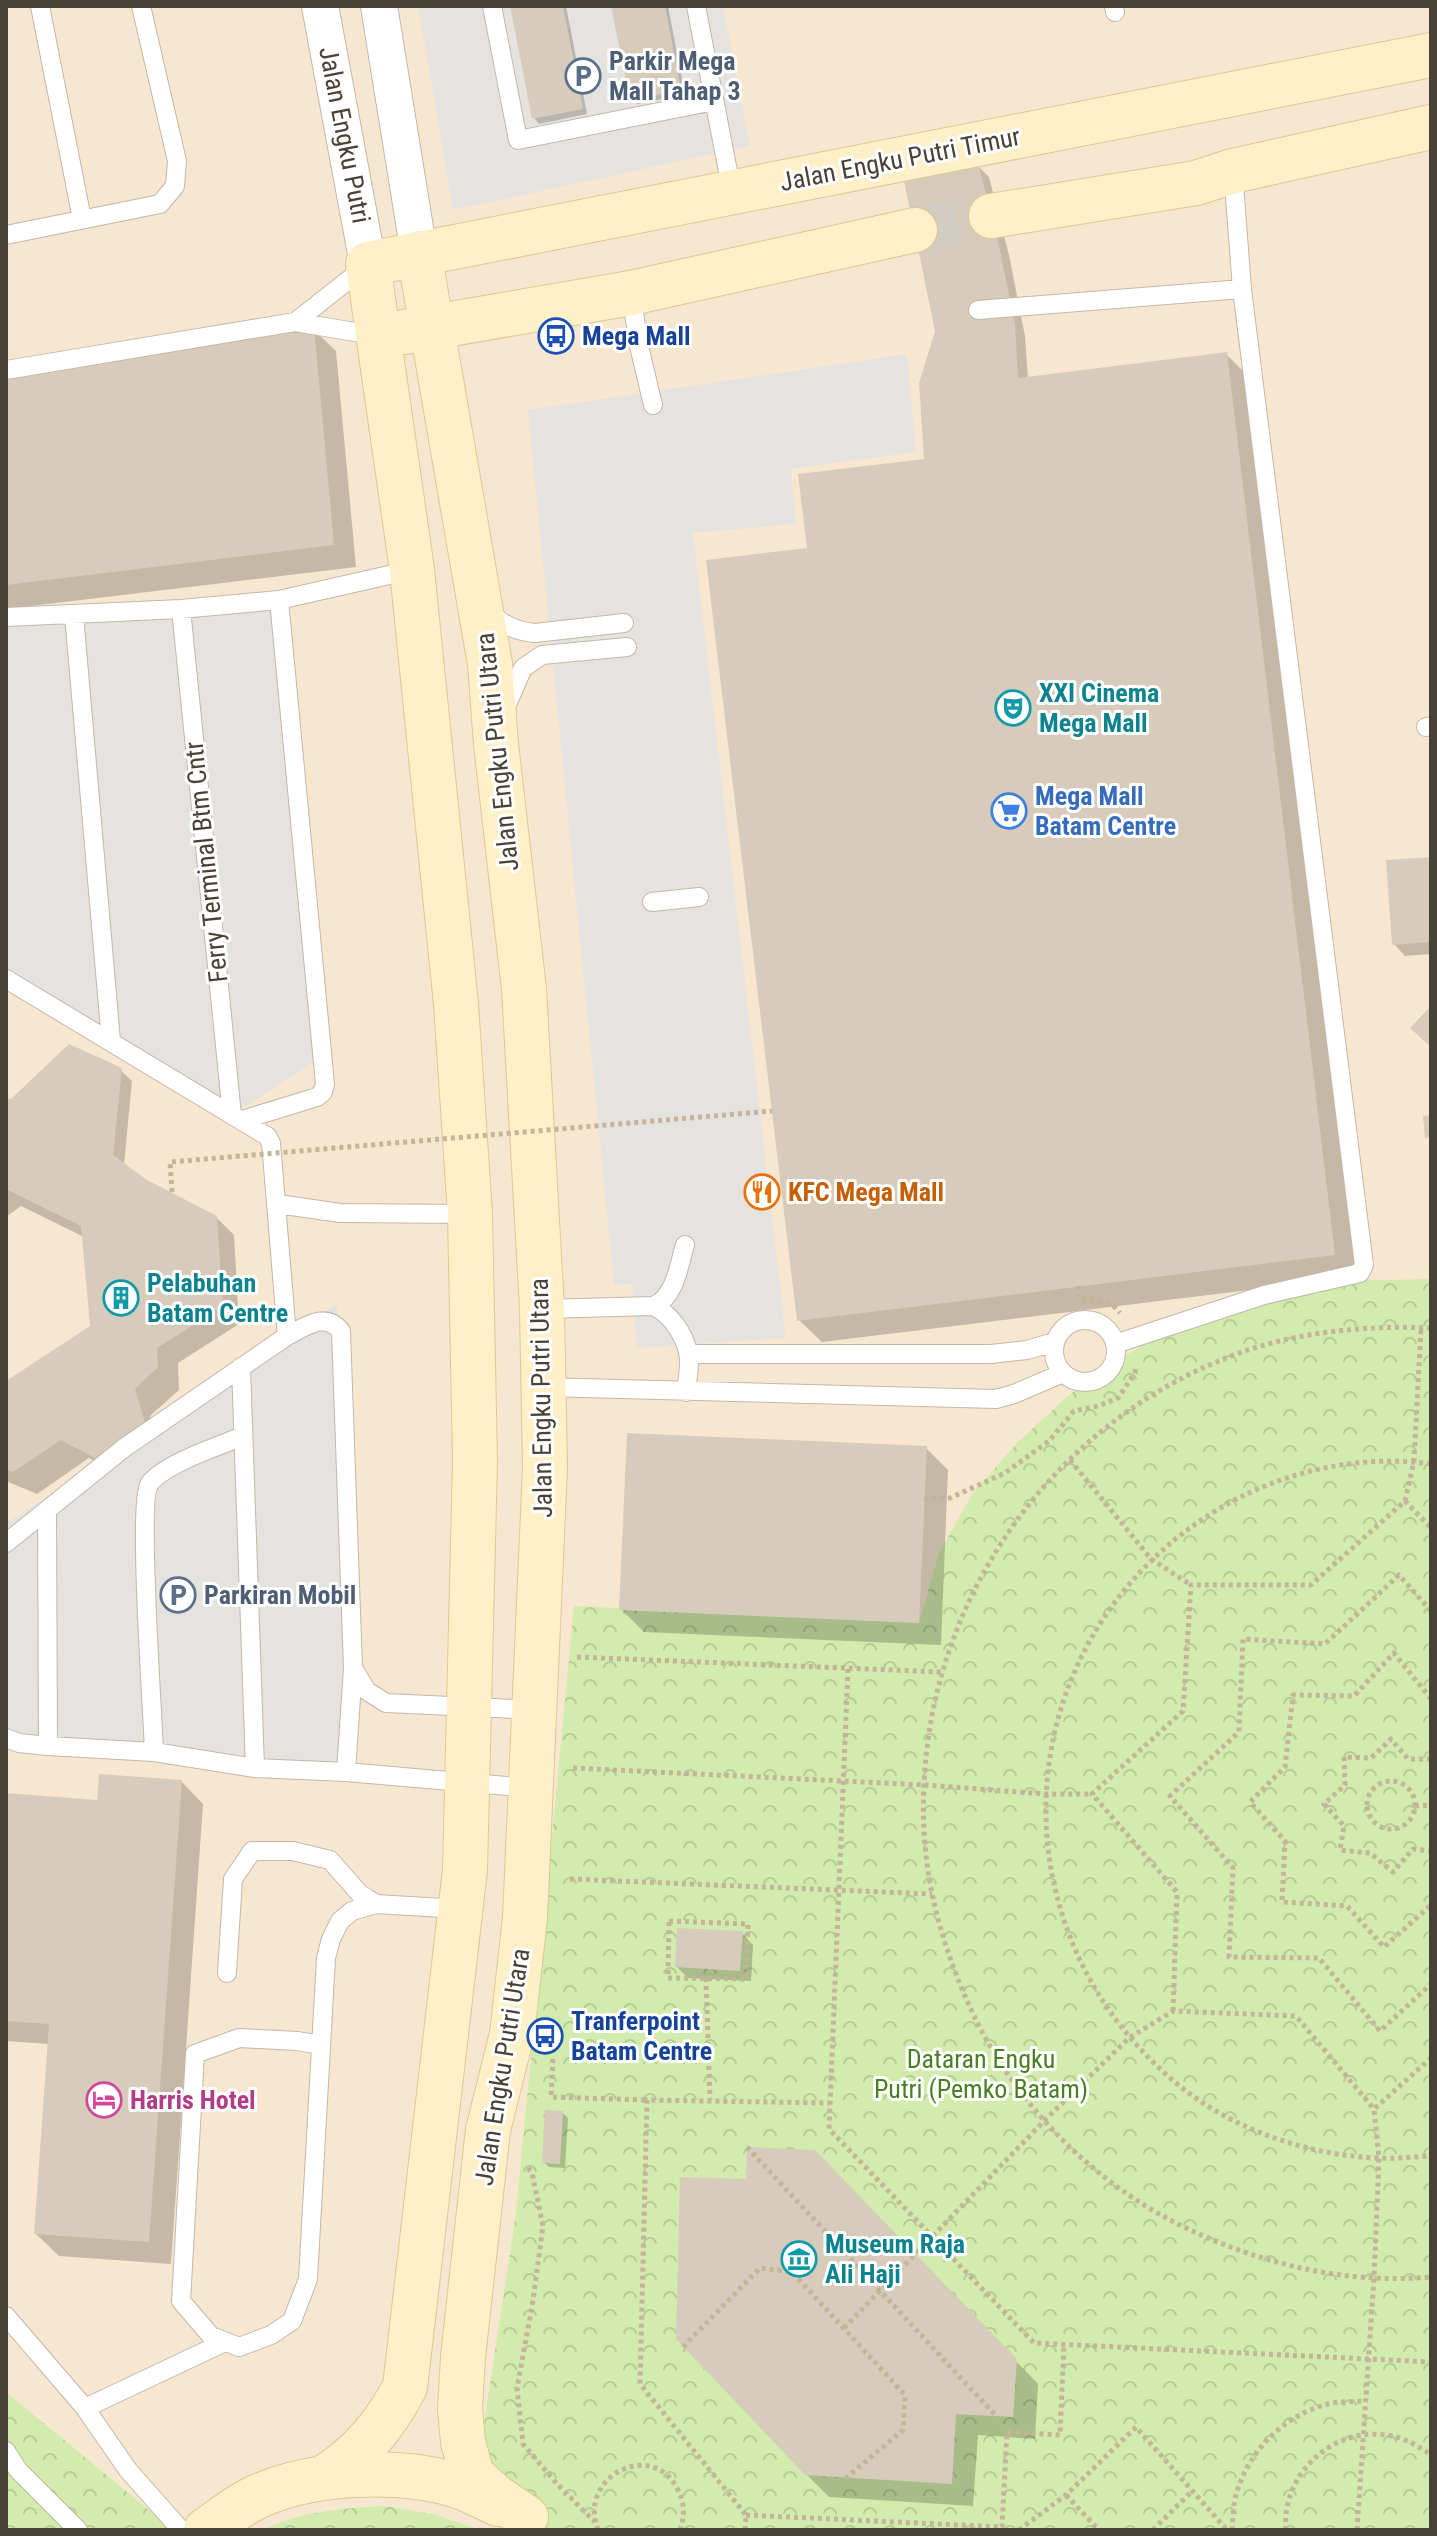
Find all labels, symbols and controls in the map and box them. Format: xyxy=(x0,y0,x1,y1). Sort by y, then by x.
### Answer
street label: Jalan Engku Putri xyxy=(313,44,377,226)
place label: Parkir Mega Mall Tahap 3 xyxy=(609,46,741,106)
parking icon: Parkir Mega Mall Tahap 3 xyxy=(564,57,602,95)
street label: Jalan Engku Putri Timur xyxy=(777,121,1023,197)
bus stop icon: Mega Mall xyxy=(537,317,575,355)
place label: Mega Mall xyxy=(582,321,691,351)
street label: Jalan Engku Putri Utara xyxy=(470,631,524,873)
place label: XXI Cinema Mega Mall xyxy=(1039,678,1159,738)
theatre icon: XXI Cinema Mega Mall xyxy=(994,689,1032,727)
street label: Ferry Terminal Btm Cntr xyxy=(178,740,234,984)
place label: Mega Mall Batam Centre xyxy=(1035,781,1176,841)
supermarket icon: Mega Mall Batam Centre xyxy=(990,792,1028,830)
restaurant icon: KFC Mega Mall xyxy=(743,1173,781,1211)
place label: KFC Mega Mall xyxy=(788,1177,944,1207)
place label: Pelabuhan Batam Centre xyxy=(147,1268,288,1328)
street label: Jalan Engku Putri Utara xyxy=(524,1278,558,1518)
building icon: Pelabuhan Batam Centre xyxy=(102,1279,140,1317)
parking icon: Parkiran Mobil xyxy=(159,1576,197,1614)
place label: Parkiran Mobil xyxy=(204,1580,356,1610)
street label: Jalan Engku Putri Utara xyxy=(468,1946,536,2188)
place label: Tranferpoint Batam Centre xyxy=(571,2006,712,2066)
bus stop icon: Tranferpoint Batam Centre xyxy=(526,2017,564,2055)
park label: Dataran Engku Putri (Pemko Batam) xyxy=(874,2044,1088,2104)
hotel icon: Harris Hotel xyxy=(85,2081,123,2119)
place label: Harris Hotel xyxy=(130,2085,256,2115)
place label: Museum Raja Ali Haji xyxy=(825,2229,965,2289)
museum icon: Museum Raja Ali Haji xyxy=(780,2240,818,2278)

